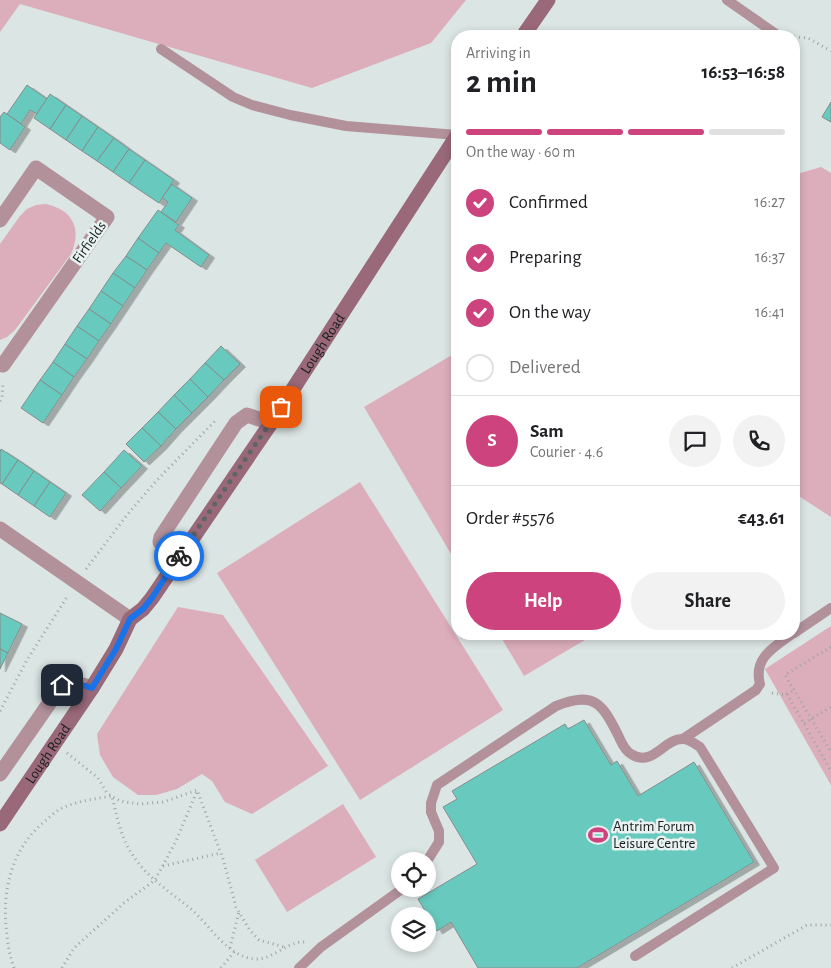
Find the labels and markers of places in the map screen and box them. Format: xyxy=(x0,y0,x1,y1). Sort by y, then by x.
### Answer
pin xyxy=(260,386,302,428)
pin xyxy=(41,664,83,706)
place label: Antrim Forum Leisure Centre xyxy=(613,819,696,851)
sports icon: Antrim Forum Leisure Centre xyxy=(587,824,609,846)

